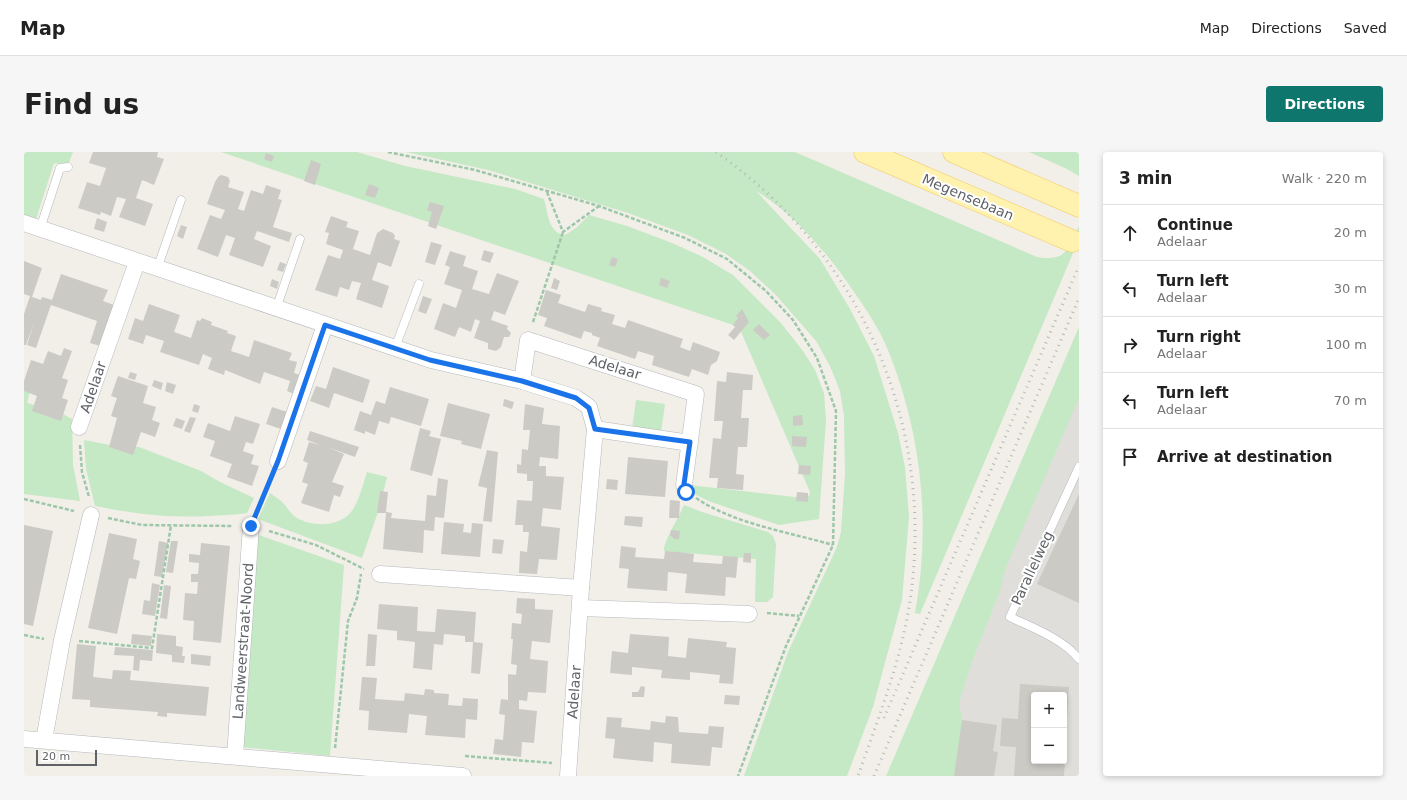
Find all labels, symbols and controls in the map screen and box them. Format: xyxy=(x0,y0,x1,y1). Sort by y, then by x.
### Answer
text: Map xyxy=(20,17,65,39)
text: Map xyxy=(1200,20,1229,36)
text: Directions xyxy=(1251,20,1322,36)
text: Saved xyxy=(1344,20,1387,36)
button: Directions xyxy=(1266,86,1383,122)
text: Find us xyxy=(24,88,139,121)
text: 3 min xyxy=(1119,168,1172,188)
street label: Megensebaan xyxy=(920,171,1016,223)
text: Walk · 220 m xyxy=(1282,171,1367,186)
text: Continue xyxy=(1157,216,1233,234)
icon: ahead xyxy=(1119,222,1141,244)
text: 20 m xyxy=(1334,225,1367,240)
text: Adelaar xyxy=(1157,234,1207,249)
text: Turn left xyxy=(1157,272,1229,290)
icon: left xyxy=(1119,278,1141,300)
text: 30 m xyxy=(1334,281,1367,296)
text: Adelaar xyxy=(1157,290,1207,305)
text: Turn right xyxy=(1157,328,1241,346)
icon: right xyxy=(1119,334,1141,356)
text: 100 m xyxy=(1325,337,1367,352)
text: Adelaar xyxy=(1157,346,1207,361)
street label: Adelaar xyxy=(587,352,643,383)
street label: Adelaar xyxy=(77,359,109,415)
text: Turn left xyxy=(1157,384,1229,402)
icon: left xyxy=(1119,390,1141,412)
text: 70 m xyxy=(1334,393,1367,408)
text: Adelaar xyxy=(1157,402,1207,417)
icon: arrive xyxy=(1119,446,1141,468)
text: Arrive at destination xyxy=(1157,448,1332,466)
route start xyxy=(677,483,695,501)
route end xyxy=(242,517,260,535)
street label: Parallelweg xyxy=(1008,528,1056,608)
street label: Landweerstraat-Noord xyxy=(230,562,256,720)
street label: Adelaar xyxy=(564,664,584,719)
map controls xyxy=(1031,692,1067,764)
button: + xyxy=(1031,692,1067,728)
button: − xyxy=(1031,728,1067,764)
scale bar xyxy=(36,748,97,767)
text: 20 m xyxy=(42,750,70,763)

